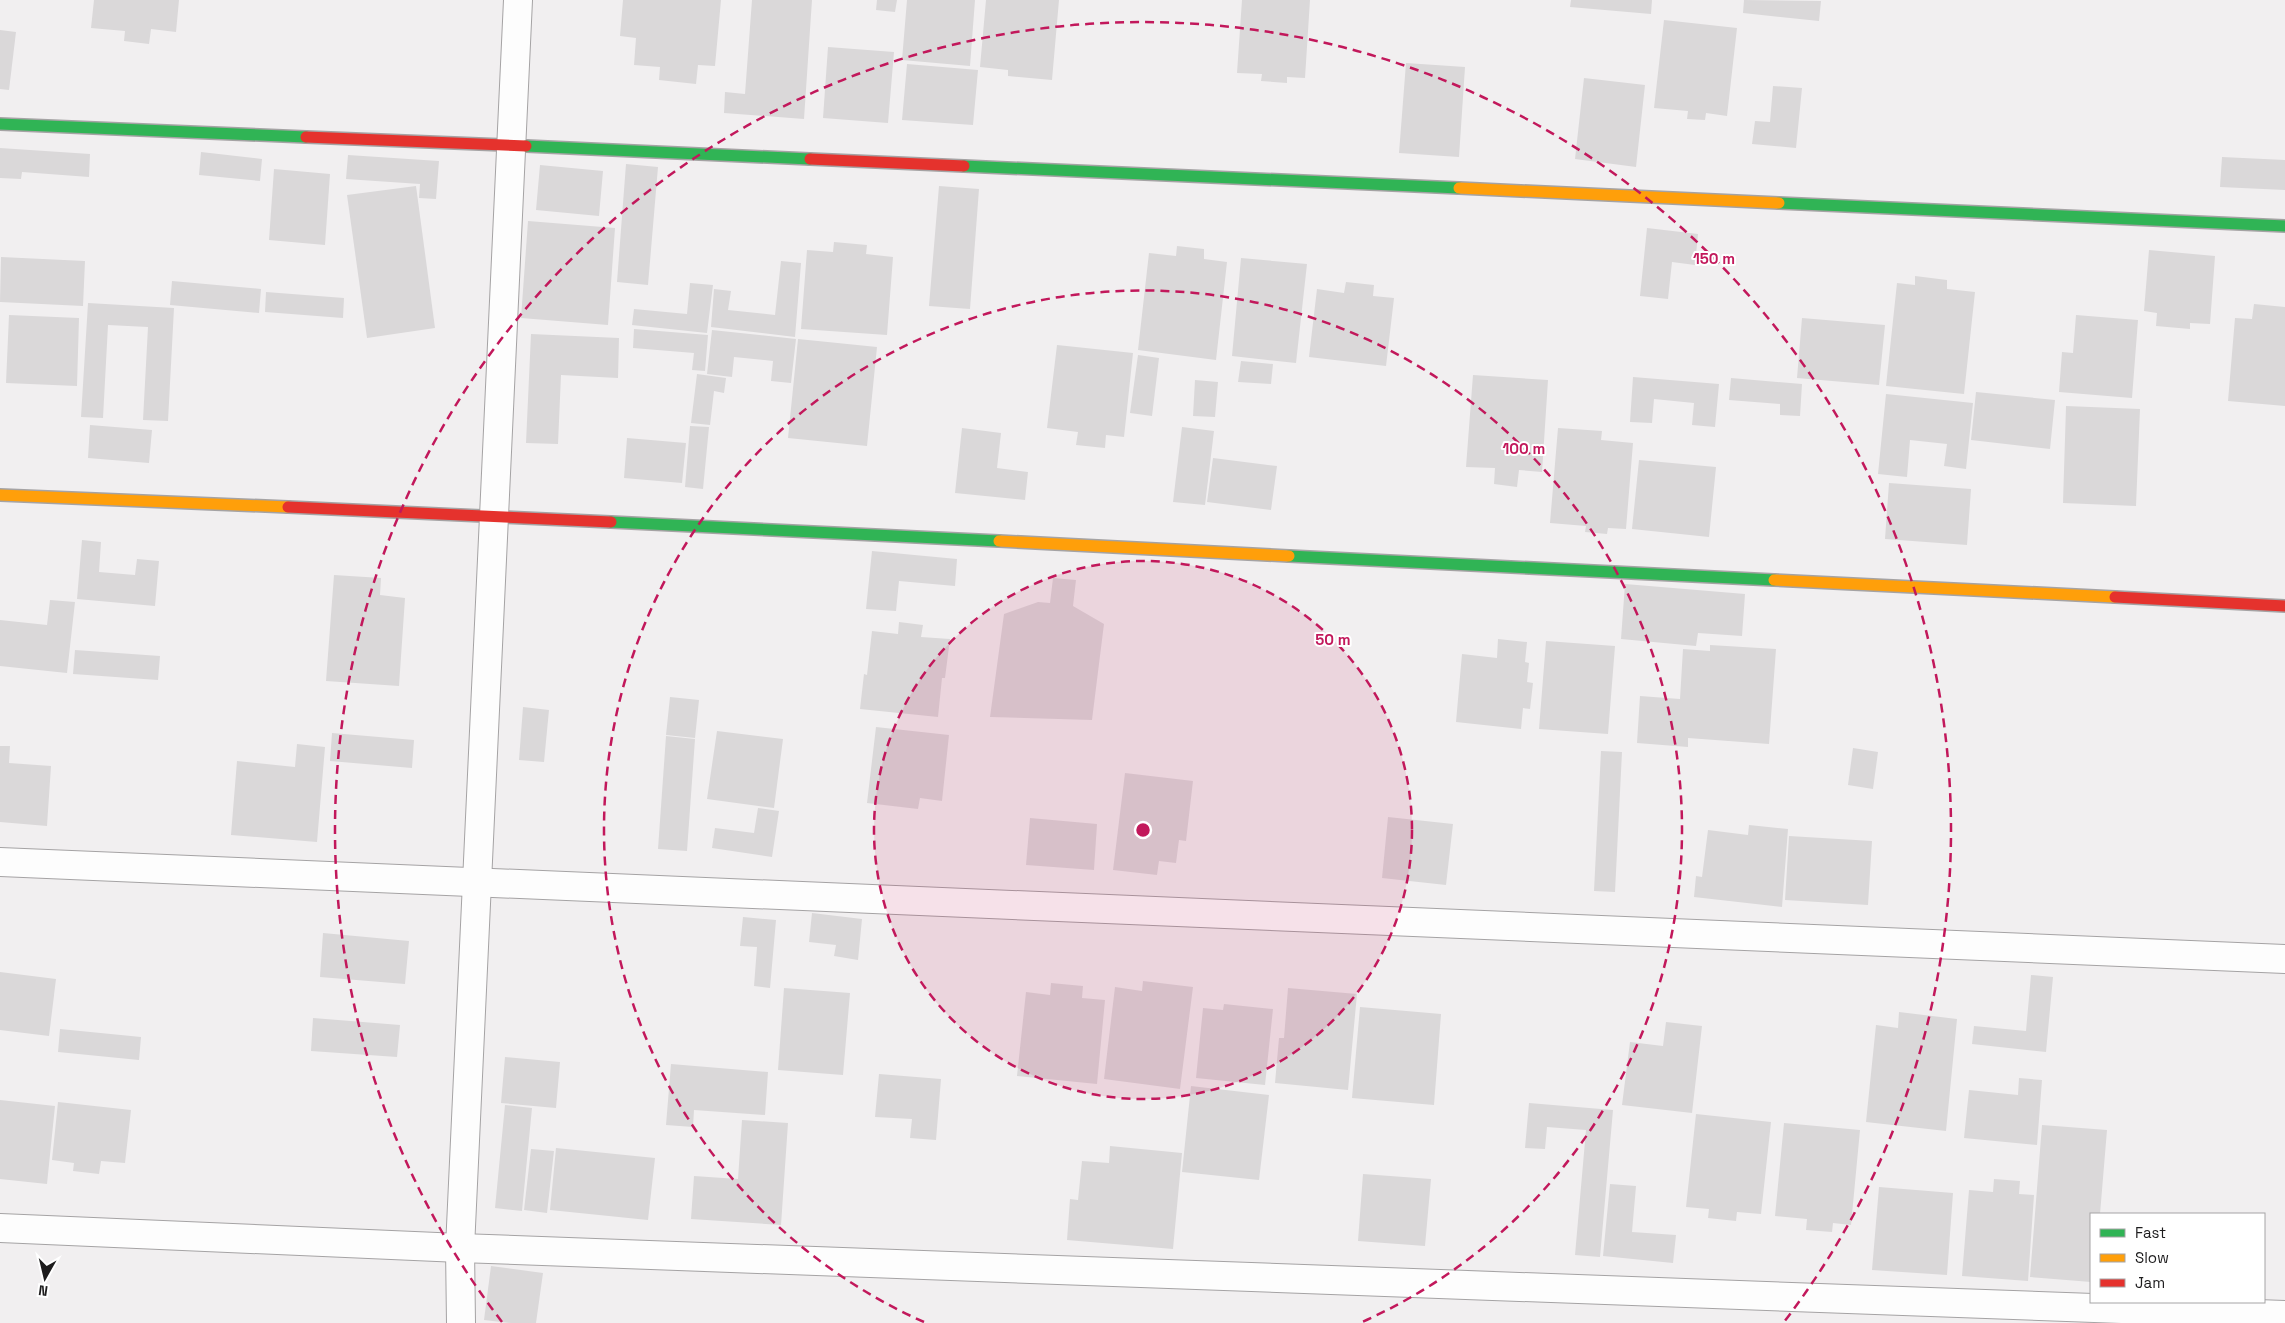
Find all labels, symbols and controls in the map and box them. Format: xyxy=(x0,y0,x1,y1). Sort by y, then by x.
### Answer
text: 150 m xyxy=(1693,249,1735,268)
text: 100 m xyxy=(1503,439,1545,458)
text: 50 m xyxy=(1315,630,1351,649)
centre of rings xyxy=(1134,821,1152,839)
legend xyxy=(2090,1213,2265,1303)
text: Fast xyxy=(2135,1223,2166,1242)
text: Slow xyxy=(2135,1248,2169,1267)
north arrow xyxy=(20,1253,70,1303)
text: Jam xyxy=(2135,1273,2165,1292)
text: N xyxy=(37,1281,49,1300)

